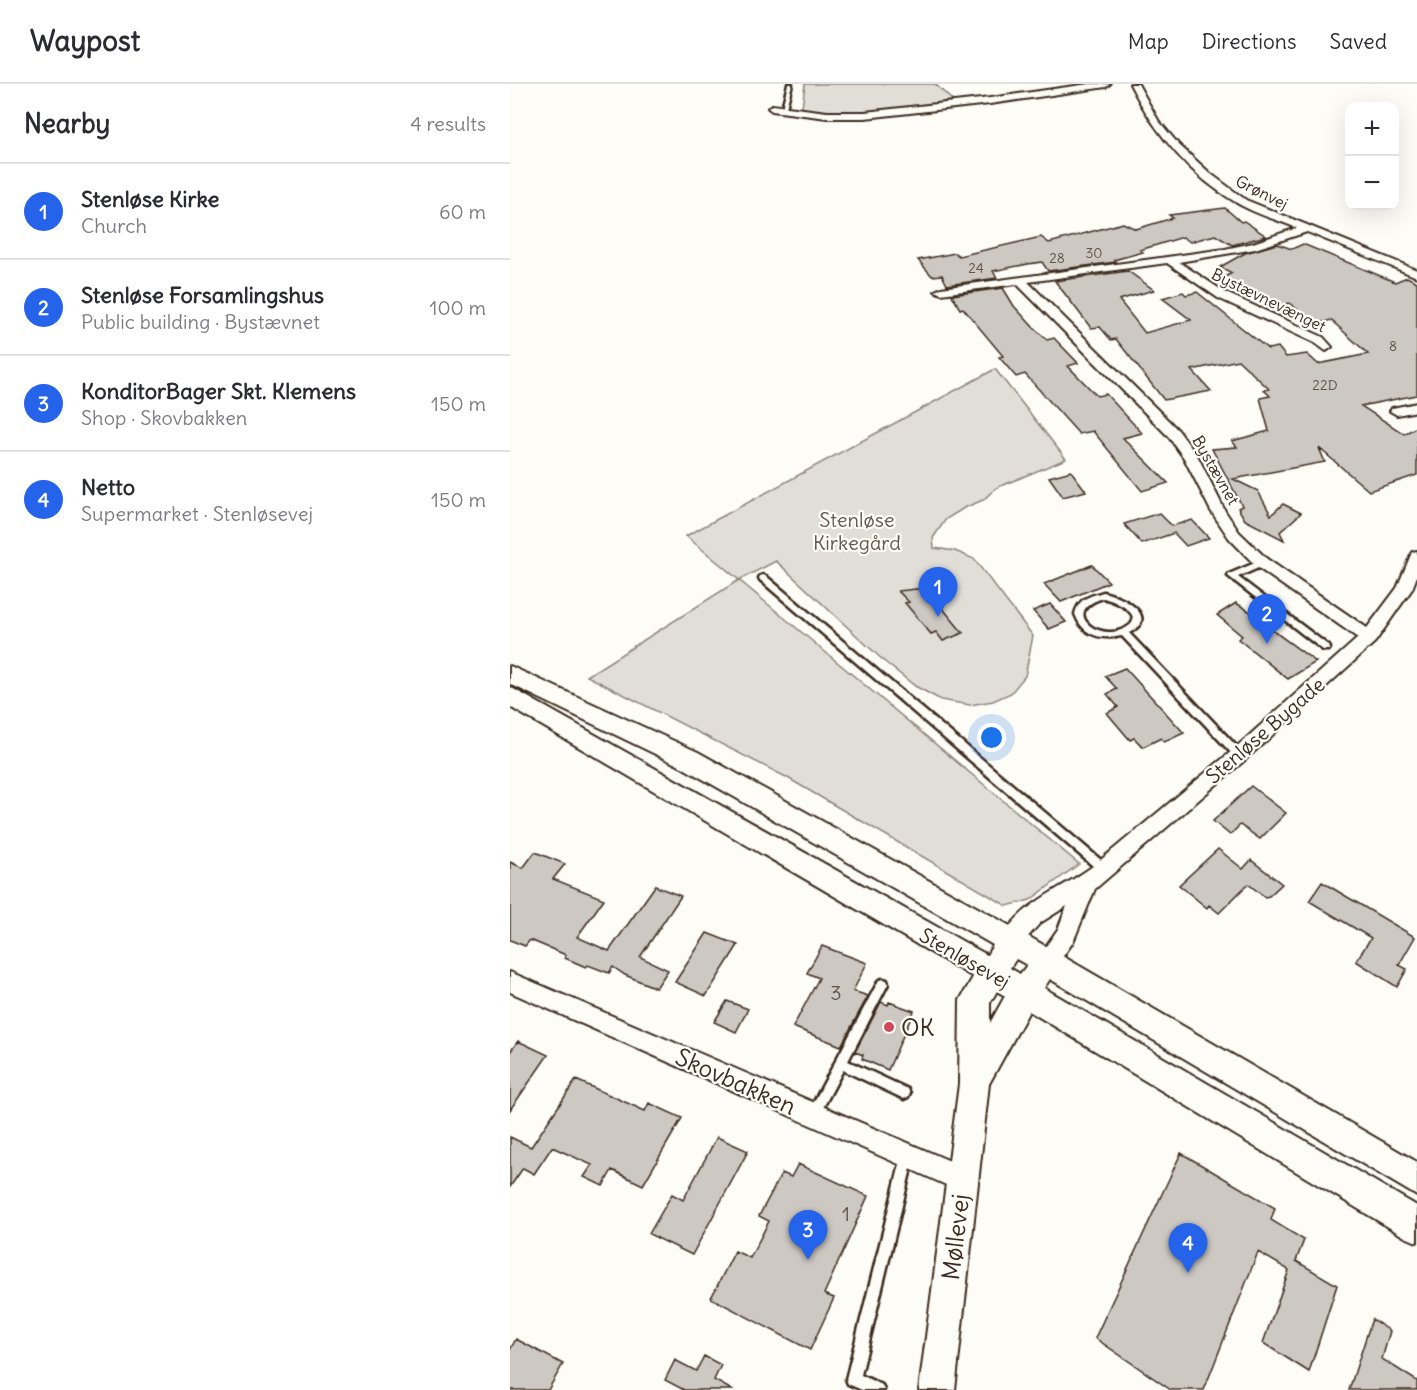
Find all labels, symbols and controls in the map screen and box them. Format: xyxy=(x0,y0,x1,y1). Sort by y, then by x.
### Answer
text: Waypost xyxy=(30,23,140,59)
text: Map xyxy=(1128,28,1169,55)
text: Directions xyxy=(1202,28,1296,55)
text: Saved xyxy=(1329,28,1387,55)
map controls xyxy=(1345,102,1399,210)
button: + xyxy=(1345,102,1399,156)
text: Nearby xyxy=(24,107,110,140)
text: 4 results xyxy=(410,111,486,136)
button: − xyxy=(1345,156,1399,210)
street label: Grønvej xyxy=(1232,170,1292,214)
text: Stenløse Kirke xyxy=(81,185,219,213)
text: 1 xyxy=(40,199,47,224)
text: 60 m xyxy=(439,199,486,224)
text: Church xyxy=(81,213,147,238)
house number: 30 xyxy=(1085,244,1103,262)
house number: 28 xyxy=(1049,249,1065,267)
house number: 24 xyxy=(968,259,984,277)
street label: Bystævnevænget xyxy=(1209,264,1330,337)
text: Stenløse Forsamlingshus xyxy=(81,281,324,309)
text: 2 xyxy=(38,295,49,320)
text: 100 m xyxy=(429,295,486,320)
text: Public building · Bystævnet xyxy=(81,309,320,334)
house number: 8 xyxy=(1389,337,1397,355)
house number: 22D xyxy=(1312,376,1338,394)
text: KonditorBager Skt. Klemens xyxy=(81,377,356,405)
text: 3 xyxy=(38,391,49,416)
text: 150 m xyxy=(431,391,486,416)
text: Shop · Skovbakken xyxy=(81,405,247,430)
street label: Bystævnet xyxy=(1188,432,1244,509)
text: Netto xyxy=(81,473,135,501)
text: 4 xyxy=(38,487,49,512)
text: 150 m xyxy=(431,487,486,512)
text: Supermarket · Stenløsevej xyxy=(81,501,313,526)
park label: Stenløse Kirkegård xyxy=(813,507,901,555)
pin: 1 xyxy=(918,568,958,617)
pin: 2 xyxy=(1248,594,1287,644)
street label: Stenløse Bygade xyxy=(1200,672,1330,788)
your location xyxy=(977,723,1006,752)
street label: Stenløsevej xyxy=(915,922,1015,994)
house number: 3 xyxy=(830,980,842,1005)
place label: OK xyxy=(901,1012,935,1042)
marker: OK xyxy=(882,1020,896,1034)
street label: Skovbakken xyxy=(671,1041,801,1121)
street label: Møllevej xyxy=(935,1192,975,1282)
house number: 1 xyxy=(842,1201,850,1226)
pin: 3 xyxy=(788,1210,828,1260)
pin: 4 xyxy=(1168,1224,1208,1273)

